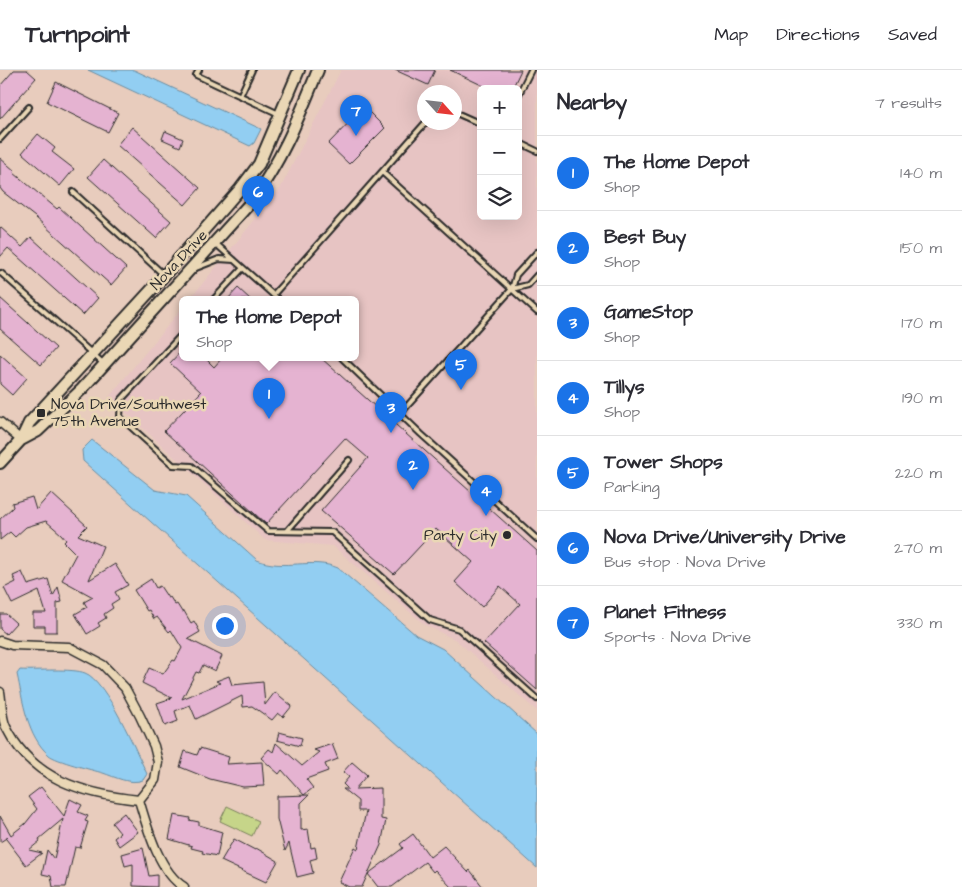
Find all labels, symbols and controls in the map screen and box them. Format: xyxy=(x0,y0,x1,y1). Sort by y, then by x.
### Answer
text: Turnpoint xyxy=(25,18,130,52)
text: Map xyxy=(714,22,748,47)
text: Directions xyxy=(776,22,860,47)
text: Saved xyxy=(888,22,937,47)
north arrow xyxy=(417,85,462,130)
map controls xyxy=(477,85,522,220)
button: + xyxy=(477,85,522,130)
text: Nearby xyxy=(557,88,627,117)
text: 7 results xyxy=(875,92,942,114)
pin: 7 xyxy=(340,95,372,136)
button: − xyxy=(477,130,522,175)
text: The Home Depot xyxy=(604,149,750,176)
text: 1 xyxy=(572,162,574,184)
text: 140 m xyxy=(900,162,942,184)
button: layers xyxy=(477,175,522,220)
pin: 6 xyxy=(242,176,274,217)
text: Shop xyxy=(604,176,640,198)
text: Best Buy xyxy=(604,224,686,251)
street label: Nova Drive xyxy=(146,225,212,295)
text: 2 xyxy=(568,237,578,259)
text: 150 m xyxy=(900,237,942,259)
text: Shop xyxy=(604,251,640,273)
popup xyxy=(179,296,359,361)
text: GameStop xyxy=(604,299,693,326)
text: The Home Depot xyxy=(196,304,342,331)
text: 3 xyxy=(569,312,577,334)
text: 170 m xyxy=(901,312,942,334)
text: Shop xyxy=(604,326,640,348)
text: Shop xyxy=(196,331,232,353)
pin: 5 xyxy=(445,349,477,390)
text: Tillys xyxy=(604,374,645,401)
pin: 1 xyxy=(253,378,285,419)
text: 4 xyxy=(568,387,578,409)
text: 190 m xyxy=(902,387,942,409)
pin: 3 xyxy=(375,392,407,433)
place label: Nova Drive/Southwest 75th Avenue xyxy=(51,394,206,432)
text: Shop xyxy=(604,401,640,423)
marker: Nova Drive/Southwest 75th Avenue xyxy=(35,407,47,419)
pin: 2 xyxy=(397,449,429,490)
text: Tower Shops xyxy=(604,449,723,476)
text: 5 xyxy=(567,462,579,484)
text: 220 m xyxy=(895,462,942,484)
pin: 4 xyxy=(470,475,502,516)
text: Parking xyxy=(604,476,660,498)
text: Nova Drive/University Drive xyxy=(604,524,846,551)
place label: Party City xyxy=(424,525,497,547)
marker: Party City xyxy=(501,529,513,541)
text: 6 xyxy=(568,537,578,559)
text: 270 m xyxy=(894,537,942,559)
text: Bus stop · Nova Drive xyxy=(604,551,766,573)
text: Planet Fitness xyxy=(604,599,726,626)
text: 7 xyxy=(568,612,578,634)
text: 330 m xyxy=(897,612,942,634)
your location xyxy=(212,613,238,639)
text: Sports · Nova Drive xyxy=(604,626,751,648)

